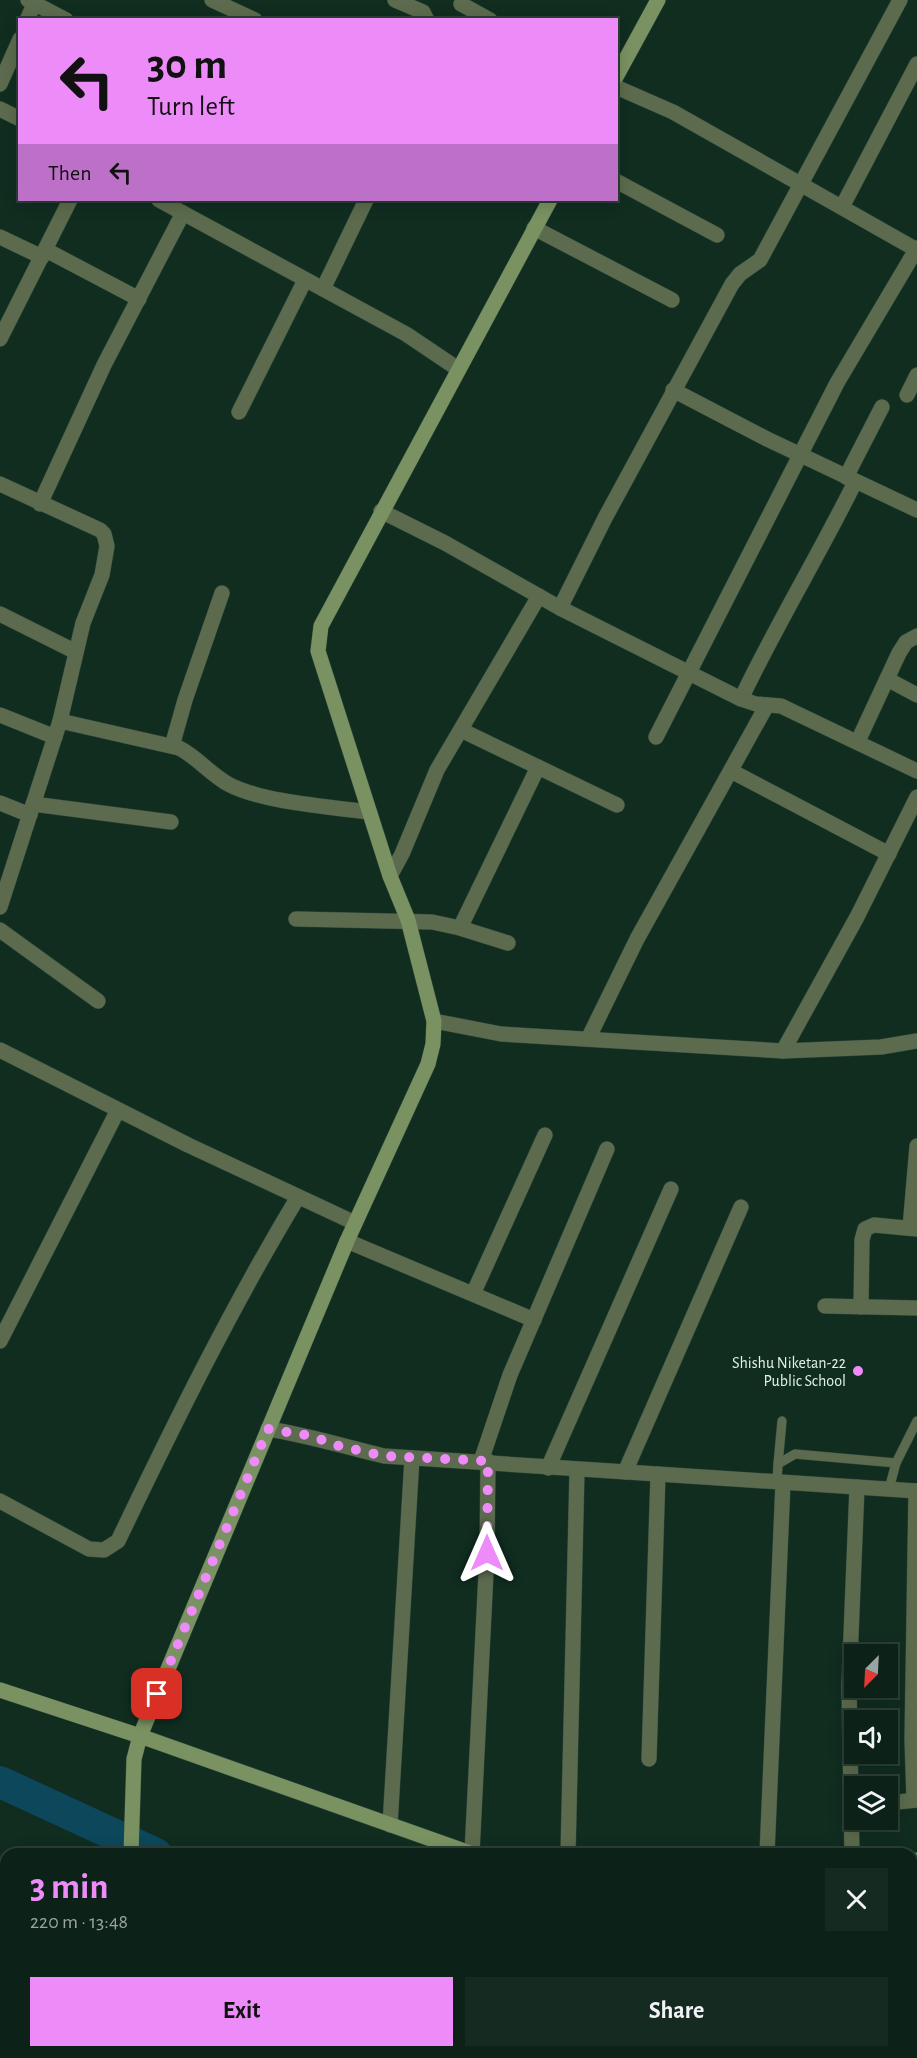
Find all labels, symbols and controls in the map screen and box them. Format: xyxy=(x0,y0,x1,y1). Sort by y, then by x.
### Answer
icon: left xyxy=(48,42,126,120)
text: 30 m xyxy=(147,44,227,86)
text: Turn left xyxy=(147,93,235,120)
icon: left xyxy=(104,156,137,189)
text: Then xyxy=(48,162,92,184)
place label: Shishu Niketan-22 Public School xyxy=(732,1355,846,1389)
marker: Shishu Niketan-22 Public School xyxy=(851,1364,865,1378)
position arrow xyxy=(455,1521,519,1585)
north arrow xyxy=(844,1644,898,1698)
map controls xyxy=(844,1644,898,1830)
pin xyxy=(131,1668,182,1719)
icon: arrive xyxy=(140,1677,173,1710)
button: sound xyxy=(844,1710,898,1764)
button: layers xyxy=(844,1776,898,1830)
button: close xyxy=(825,1868,888,1931)
text: 3 min xyxy=(30,1869,108,1905)
text: 220 m · 13:48 xyxy=(30,1912,128,1932)
button: Exit xyxy=(30,1977,453,2046)
button: Share xyxy=(465,1977,888,2046)

